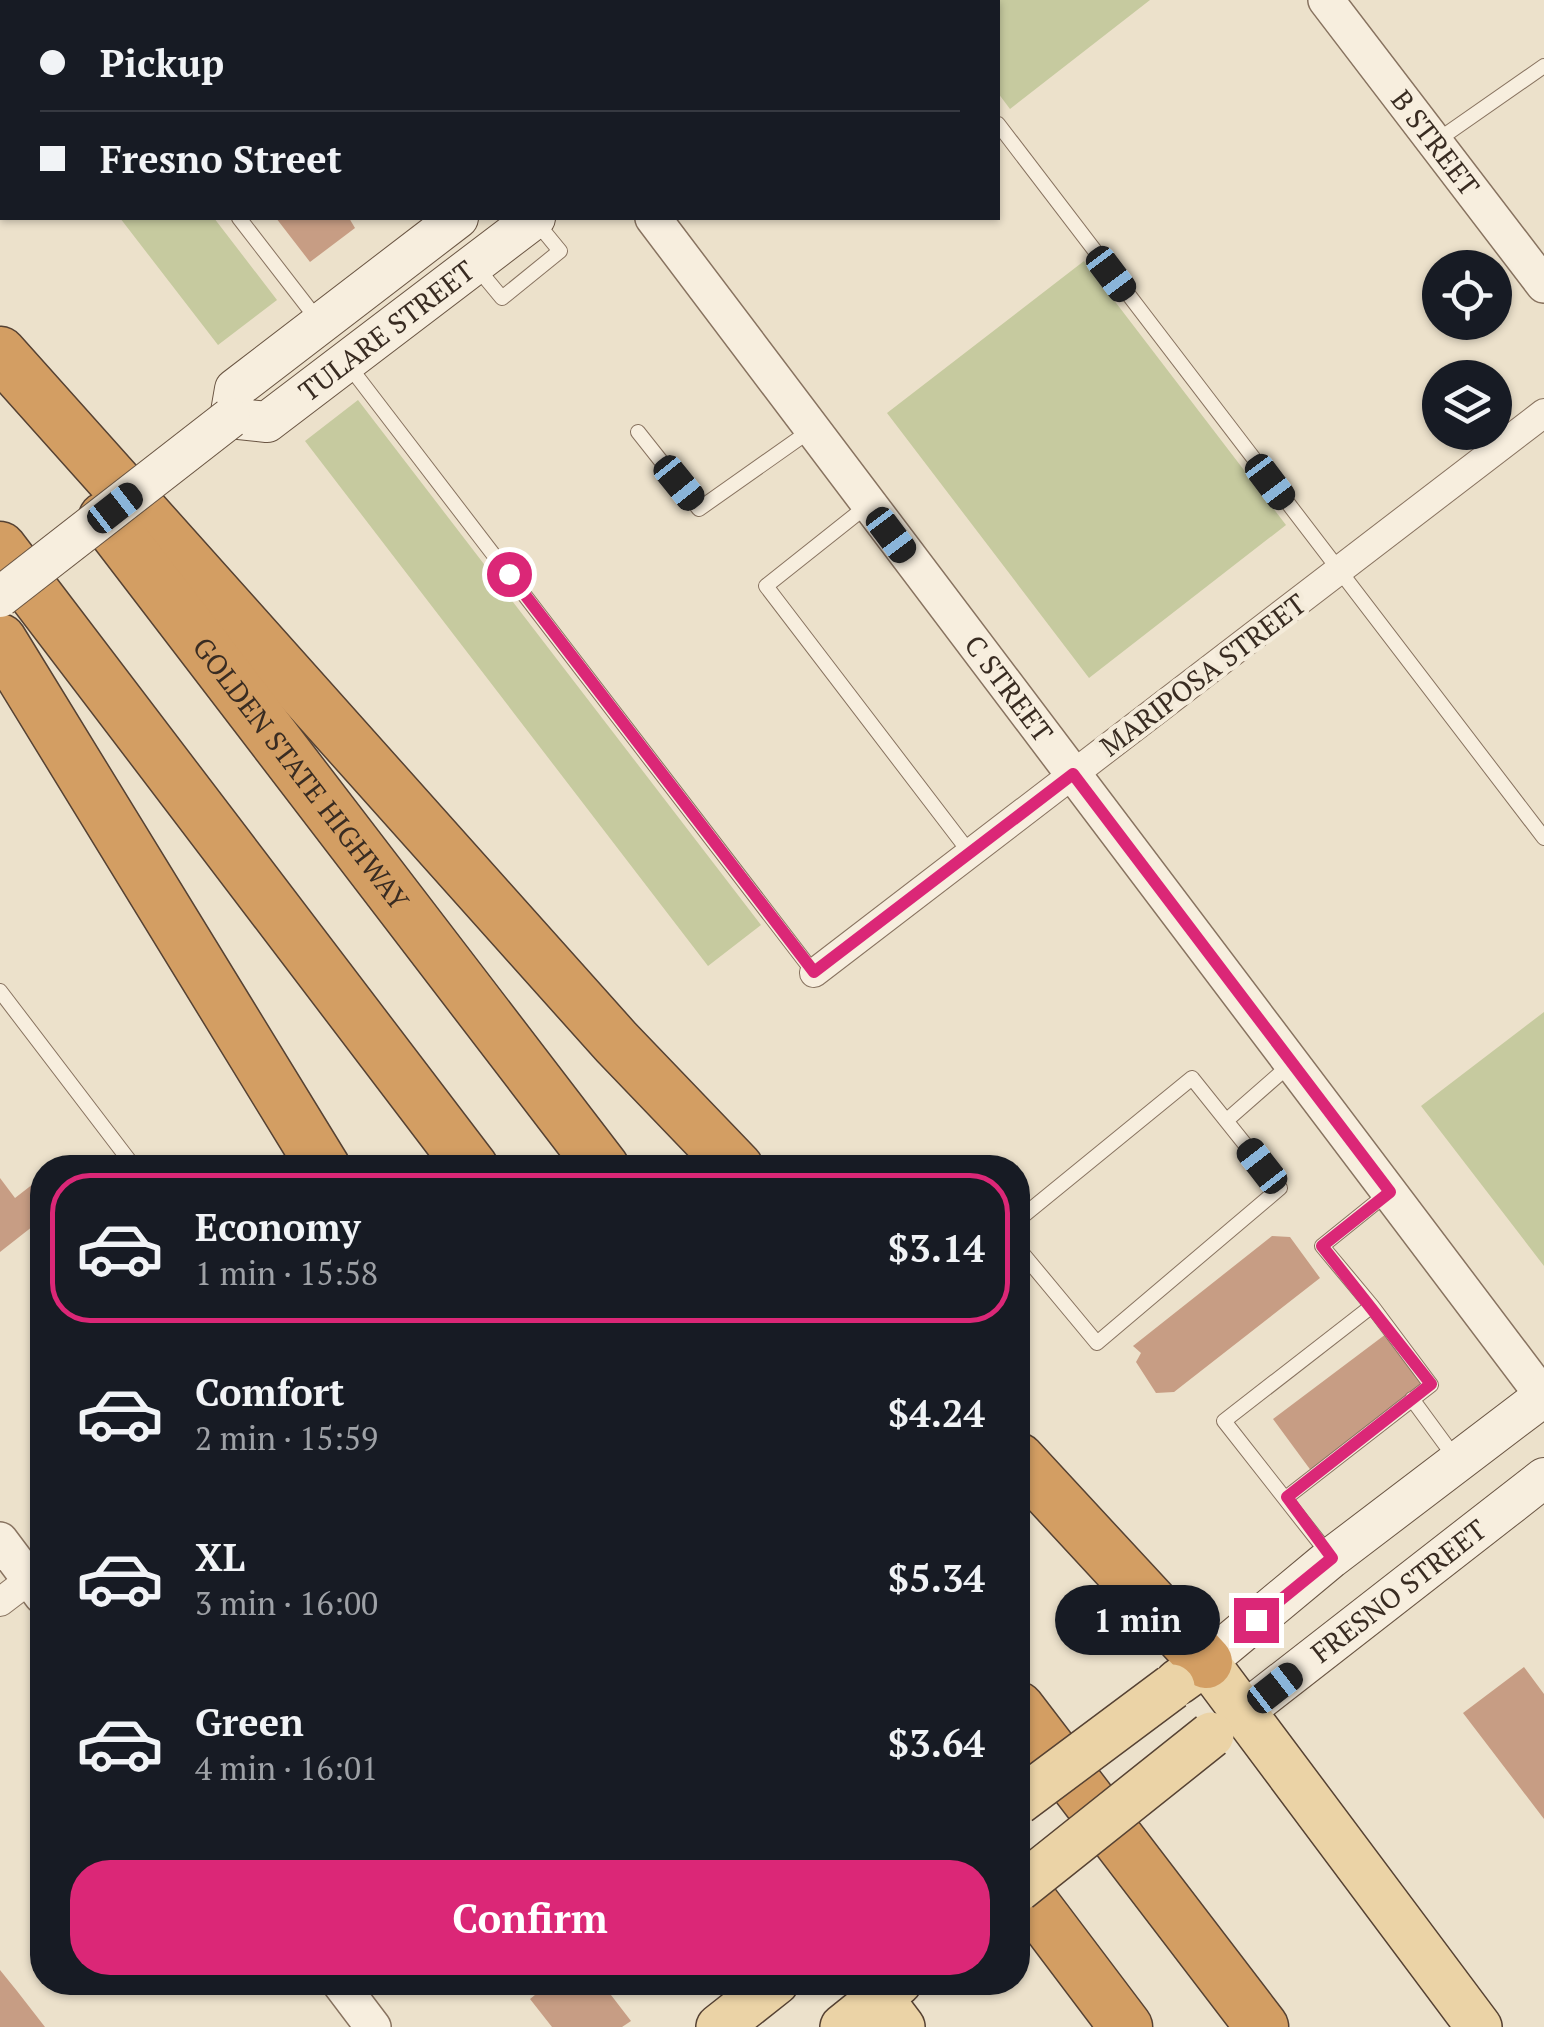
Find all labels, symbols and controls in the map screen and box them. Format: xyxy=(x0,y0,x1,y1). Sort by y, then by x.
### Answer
text: Pickup xyxy=(100,38,224,88)
street label: B STREET xyxy=(1383,82,1488,203)
text: Fresno Street xyxy=(100,134,342,184)
car xyxy=(1081,241,1141,307)
map controls xyxy=(1422,250,1512,450)
button: locate xyxy=(1422,250,1512,340)
street label: TULARE STREET xyxy=(291,252,482,409)
button: layers xyxy=(1422,360,1512,450)
car xyxy=(1240,449,1300,515)
car xyxy=(648,450,710,516)
car xyxy=(82,478,148,538)
car xyxy=(861,502,921,568)
route start xyxy=(487,552,532,597)
street label: MARIPOSA STREET xyxy=(1092,585,1313,764)
street label: C STREET xyxy=(957,627,1062,749)
street label: GOLDEN STATE HIGHWAY xyxy=(185,629,418,918)
car xyxy=(1232,1133,1292,1199)
text: Economy xyxy=(195,1202,361,1252)
icon: car xyxy=(75,1203,165,1293)
text: $3.14 xyxy=(888,1223,985,1273)
text: 1 min · 15:58 xyxy=(195,1252,378,1294)
text: Comfort xyxy=(195,1367,344,1417)
icon: car xyxy=(75,1368,165,1458)
text: $4.24 xyxy=(888,1388,985,1438)
text: 2 min · 15:59 xyxy=(195,1417,378,1459)
street label: FRESNO STREET xyxy=(1303,1511,1494,1671)
text: XL xyxy=(195,1532,245,1582)
icon: car xyxy=(75,1533,165,1623)
text: $5.34 xyxy=(888,1553,985,1603)
text: 3 min · 16:00 xyxy=(195,1582,378,1624)
callout: 1 min xyxy=(1056,1585,1221,1655)
route end xyxy=(1234,1598,1279,1643)
text: 1 min xyxy=(1094,1599,1181,1641)
car xyxy=(1242,1658,1308,1718)
text: Green xyxy=(195,1697,304,1747)
icon: car xyxy=(75,1698,165,1788)
text: $3.64 xyxy=(888,1718,985,1768)
text: 4 min · 16:01 xyxy=(195,1747,378,1789)
button: Confirm xyxy=(70,1860,990,1975)

